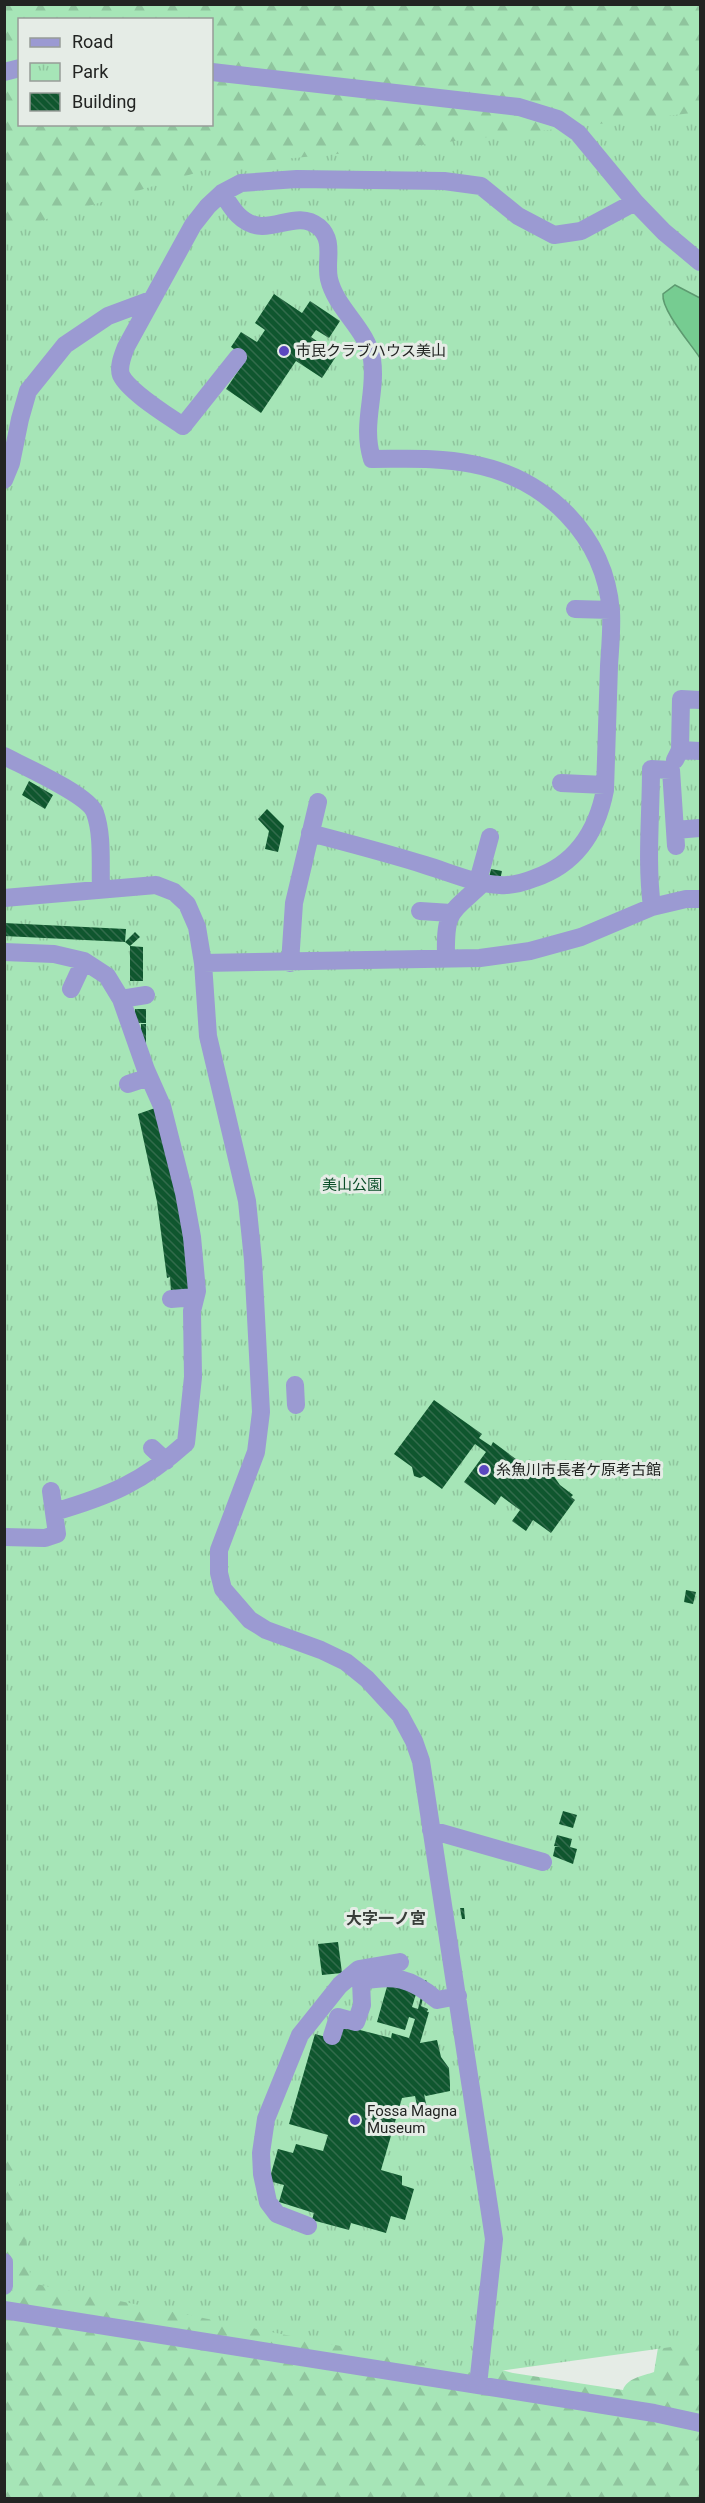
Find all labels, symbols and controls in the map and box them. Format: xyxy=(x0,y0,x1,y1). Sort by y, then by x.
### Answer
legend xyxy=(18,18,213,126)
text: Road xyxy=(72,31,113,52)
text: Park xyxy=(72,61,109,82)
text: Building xyxy=(72,91,136,112)
place label: 市民クラブハウス美山 xyxy=(296,342,446,360)
marker: 市民クラブハウス美山 xyxy=(277,344,291,358)
park label: 美山公園 xyxy=(322,1176,382,1194)
place label: 糸魚川市長者ケ原考古館 xyxy=(496,1461,661,1479)
marker: 糸魚川市長者ケ原考古館 xyxy=(477,1463,491,1477)
district label: 大字一ノ宮 xyxy=(346,1909,426,1928)
place label: Fossa Magna Museum xyxy=(367,2102,457,2137)
marker: Fossa Magna Museum xyxy=(348,2113,362,2127)

